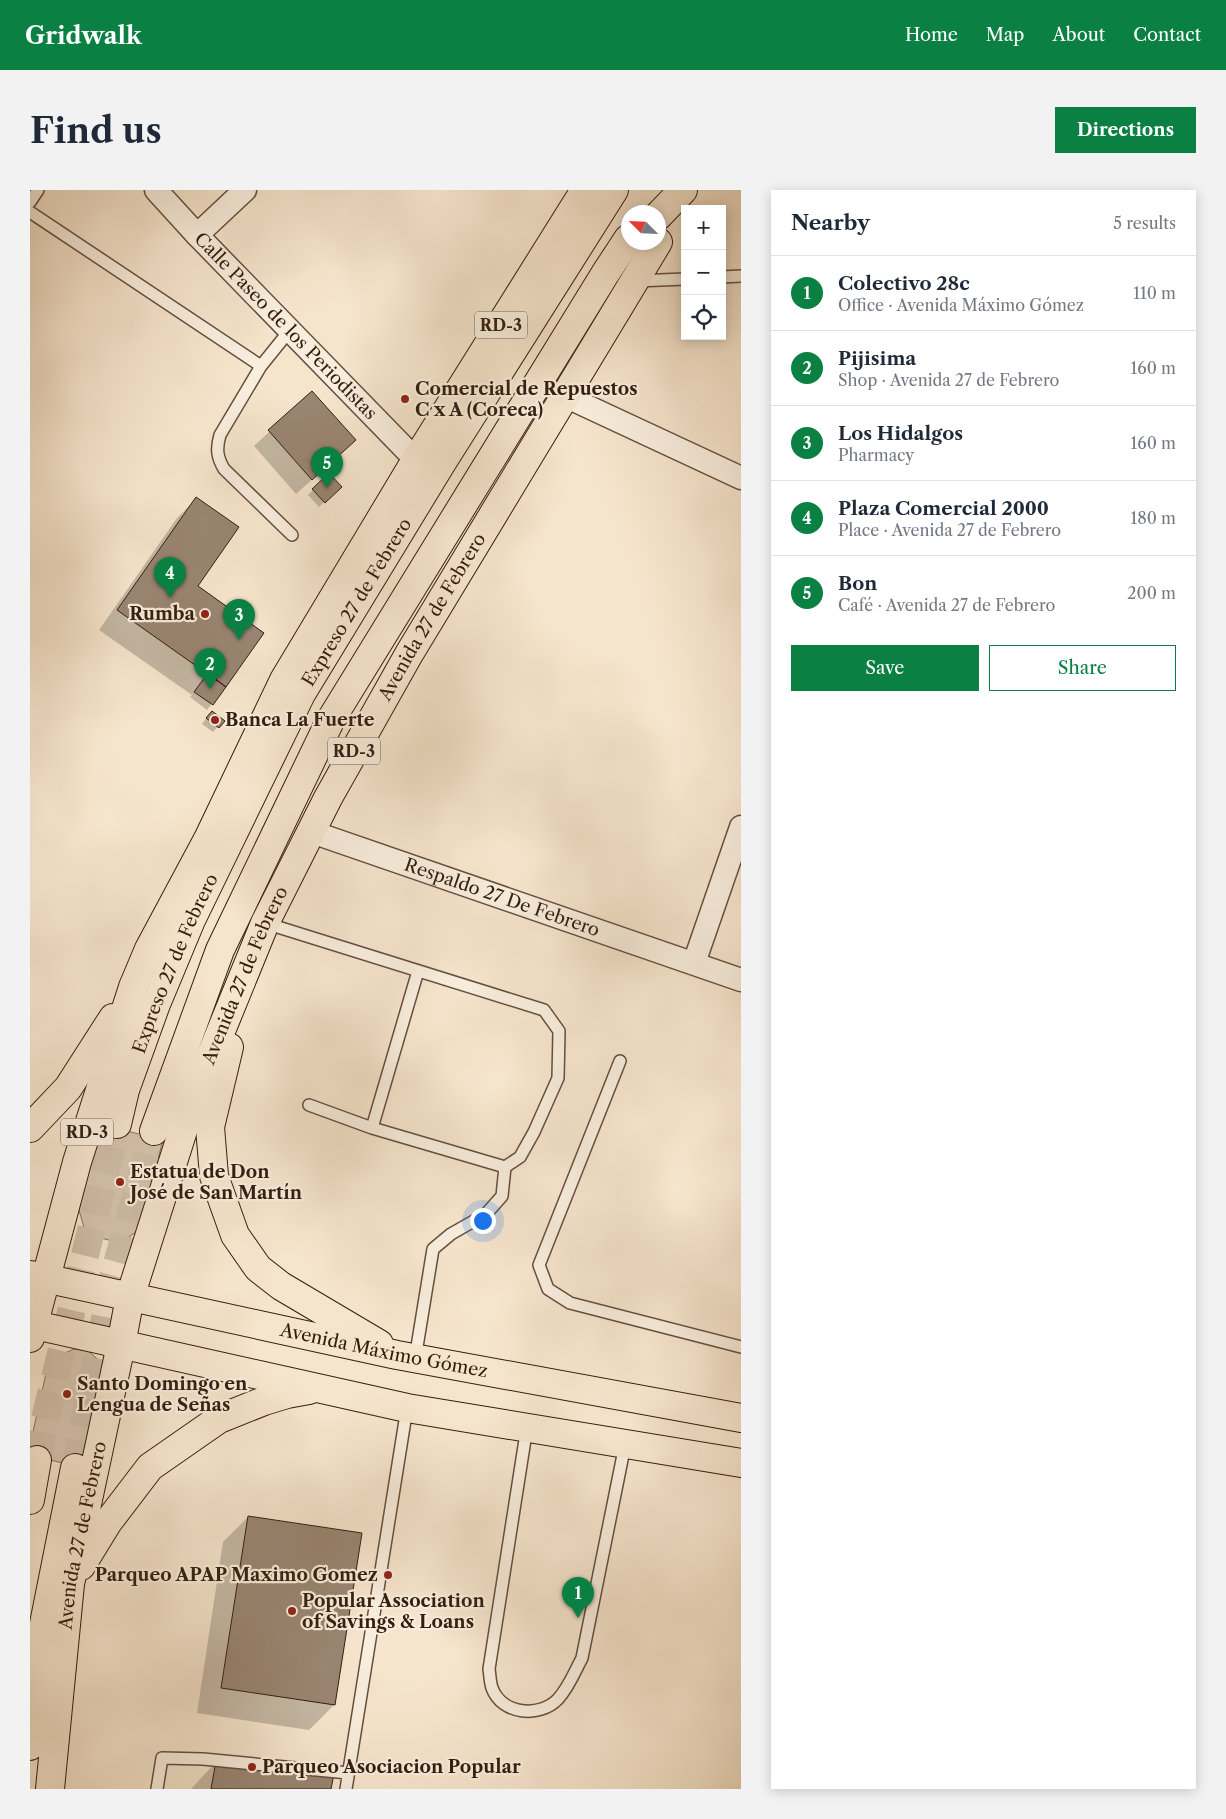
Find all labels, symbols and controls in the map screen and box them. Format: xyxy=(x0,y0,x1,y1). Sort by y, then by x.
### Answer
text: Gridwalk xyxy=(25,21,142,50)
text: Home xyxy=(905,24,958,46)
text: Map xyxy=(986,24,1024,46)
text: About xyxy=(1052,24,1105,46)
text: Contact xyxy=(1133,24,1201,46)
button: Directions xyxy=(1055,107,1196,153)
text: Find us xyxy=(30,109,162,152)
north arrow xyxy=(621,205,666,250)
map controls xyxy=(681,205,726,340)
button: + xyxy=(681,205,726,250)
text: Nearby xyxy=(791,210,870,235)
text: 5 results xyxy=(1113,213,1176,233)
street label: Calle Paseo de los Periodistas xyxy=(190,228,382,424)
button: − xyxy=(681,250,726,295)
text: Colectivo 28c xyxy=(838,272,970,295)
text: 1 xyxy=(803,283,811,303)
text: 110 m xyxy=(1133,283,1176,303)
button: locate xyxy=(681,295,726,340)
text: Office · Avenida Máximo Gómez xyxy=(838,295,1084,315)
road number: RD-3 xyxy=(475,312,527,338)
text: Pijisima xyxy=(838,347,916,370)
text: 2 xyxy=(802,358,812,378)
text: 160 m xyxy=(1131,358,1176,378)
text: Shop · Avenida 27 de Febrero xyxy=(838,370,1059,390)
place label: Comercial de Repuestos C x A (Coreca) xyxy=(415,378,638,421)
marker: Comercial de Repuestos C x A (Coreca) xyxy=(399,393,411,405)
text: Los Hidalgos xyxy=(838,422,963,445)
text: 3 xyxy=(802,433,812,453)
text: 160 m xyxy=(1131,433,1176,453)
text: Pharmacy xyxy=(838,445,914,465)
pin: 5 xyxy=(311,447,343,488)
text: Plaza Comercial 2000 xyxy=(838,497,1049,520)
text: 4 xyxy=(802,508,812,528)
text: 180 m xyxy=(1130,508,1176,528)
street label: Expreso 27 de Febrero xyxy=(297,514,416,690)
text: Place · Avenida 27 de Febrero xyxy=(838,520,1061,540)
street label: Avenida 27 de Febrero xyxy=(373,529,490,705)
pin: 4 xyxy=(154,557,186,598)
text: Bon xyxy=(838,572,877,595)
text: 5 xyxy=(803,583,811,603)
text: 200 m xyxy=(1127,583,1176,603)
text: Café · Avenida 27 de Febrero xyxy=(838,595,1055,615)
pin: 3 xyxy=(223,599,255,640)
place label: Rumba xyxy=(129,603,196,625)
marker: Rumba xyxy=(199,608,211,620)
button: Save xyxy=(791,645,979,691)
button: Share xyxy=(989,645,1176,691)
pin: 2 xyxy=(194,648,226,689)
place label: Banca La Fuerte xyxy=(225,709,375,731)
marker: Banca La Fuerte xyxy=(209,714,221,726)
road number: RD-3 xyxy=(328,738,380,764)
street label: Respaldo 27 De Febrero xyxy=(401,854,603,941)
street label: Expreso 27 de Febrero xyxy=(128,870,223,1056)
street label: Avenida 27 de Febrero xyxy=(197,883,293,1069)
road number: RD-3 xyxy=(61,1119,113,1146)
place label: Estatua de Don José de San Martín xyxy=(127,1161,303,1204)
marker: Estatua de Don José de San Martín xyxy=(114,1176,126,1188)
your location xyxy=(470,1208,496,1234)
street label: Avenida Máximo Gómez xyxy=(277,1319,489,1382)
place label: Santo Domingo en Lengua de Señas xyxy=(77,1373,248,1416)
marker: Santo Domingo en Lengua de Señas xyxy=(61,1388,73,1400)
street label: Avenida 27 de Febrero xyxy=(55,1439,111,1631)
place label: Parqueo APAP Maximo Gomez xyxy=(95,1564,378,1586)
marker: Parqueo APAP Maximo Gomez xyxy=(382,1569,394,1581)
pin: 1 xyxy=(562,1577,594,1618)
place label: Popular Association of Savings & Loans xyxy=(302,1590,485,1633)
marker: Popular Association of Savings & Loans xyxy=(286,1605,298,1617)
place label: Parqueo Asociacion Popular xyxy=(262,1756,521,1778)
marker: Parqueo Asociacion Popular xyxy=(246,1761,258,1773)

